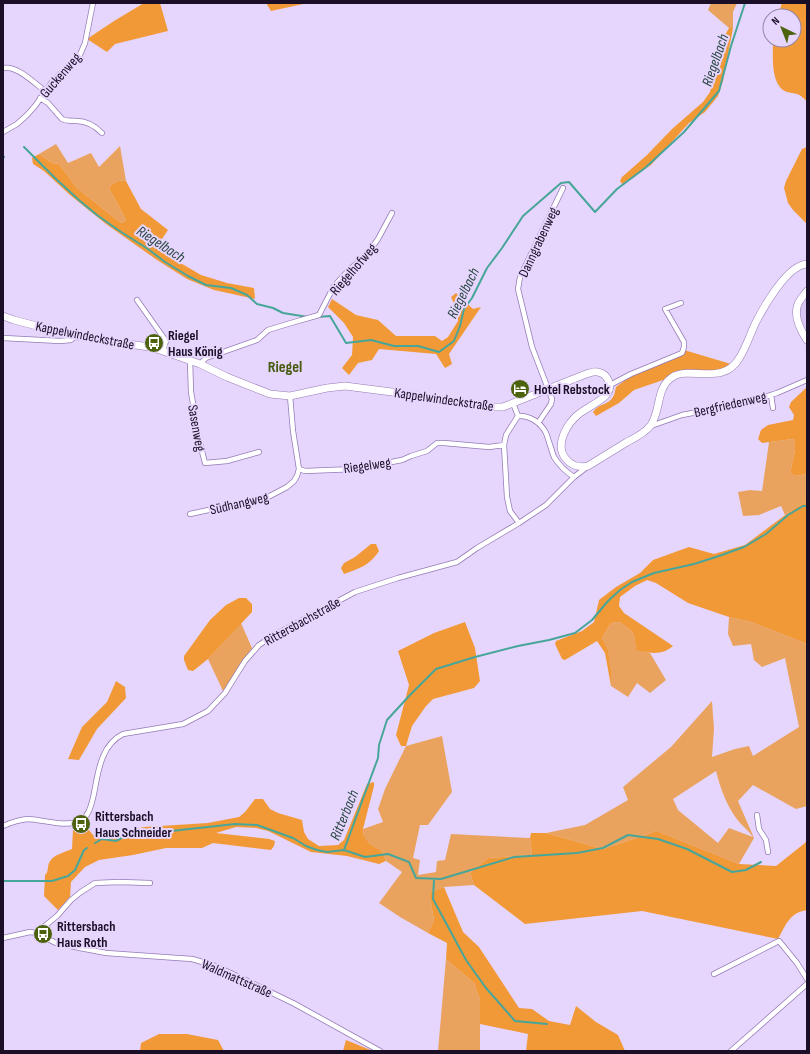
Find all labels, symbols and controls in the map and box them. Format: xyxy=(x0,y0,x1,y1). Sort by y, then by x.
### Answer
north arrow xyxy=(762,8,802,48)
text: N xyxy=(769,14,782,28)
water label: Riegelbach xyxy=(698,31,733,89)
street label: Guckenweg xyxy=(36,49,85,101)
street label: Danngrabenweg xyxy=(515,204,562,280)
water label: Riegelbach xyxy=(133,222,189,267)
street label: Riegelhofweg xyxy=(326,240,381,299)
water label: Riegelbach xyxy=(443,265,484,322)
street label: Kappelwindeckstraße xyxy=(34,318,136,353)
place label: Riegel Haus König xyxy=(168,327,223,360)
bus stop icon: Riegel Haus König xyxy=(143,332,165,354)
district label: Riegel xyxy=(268,358,302,377)
hotel icon: Hotel Rebstock xyxy=(509,378,531,400)
place label: Hotel Rebstock xyxy=(534,381,610,398)
street label: Kappelwindeckstraße xyxy=(393,384,495,415)
street label: Bergfriedenweg xyxy=(692,388,768,421)
street label: Sasenweg xyxy=(184,403,209,453)
street label: Riegelweg xyxy=(342,454,392,477)
street label: Südhangweg xyxy=(208,488,270,518)
street label: Rittersbachstraße xyxy=(261,593,343,649)
water label: Ritterbach xyxy=(326,787,363,843)
place label: Rittersbach Haus Schneider xyxy=(95,808,172,841)
bus stop icon: Rittersbach Haus Schneider xyxy=(70,813,92,835)
place label: Rittersbach Haus Roth xyxy=(57,918,115,951)
bus stop icon: Rittersbach Haus Roth xyxy=(32,923,54,945)
street label: Waldmattstraße xyxy=(199,955,275,1002)

